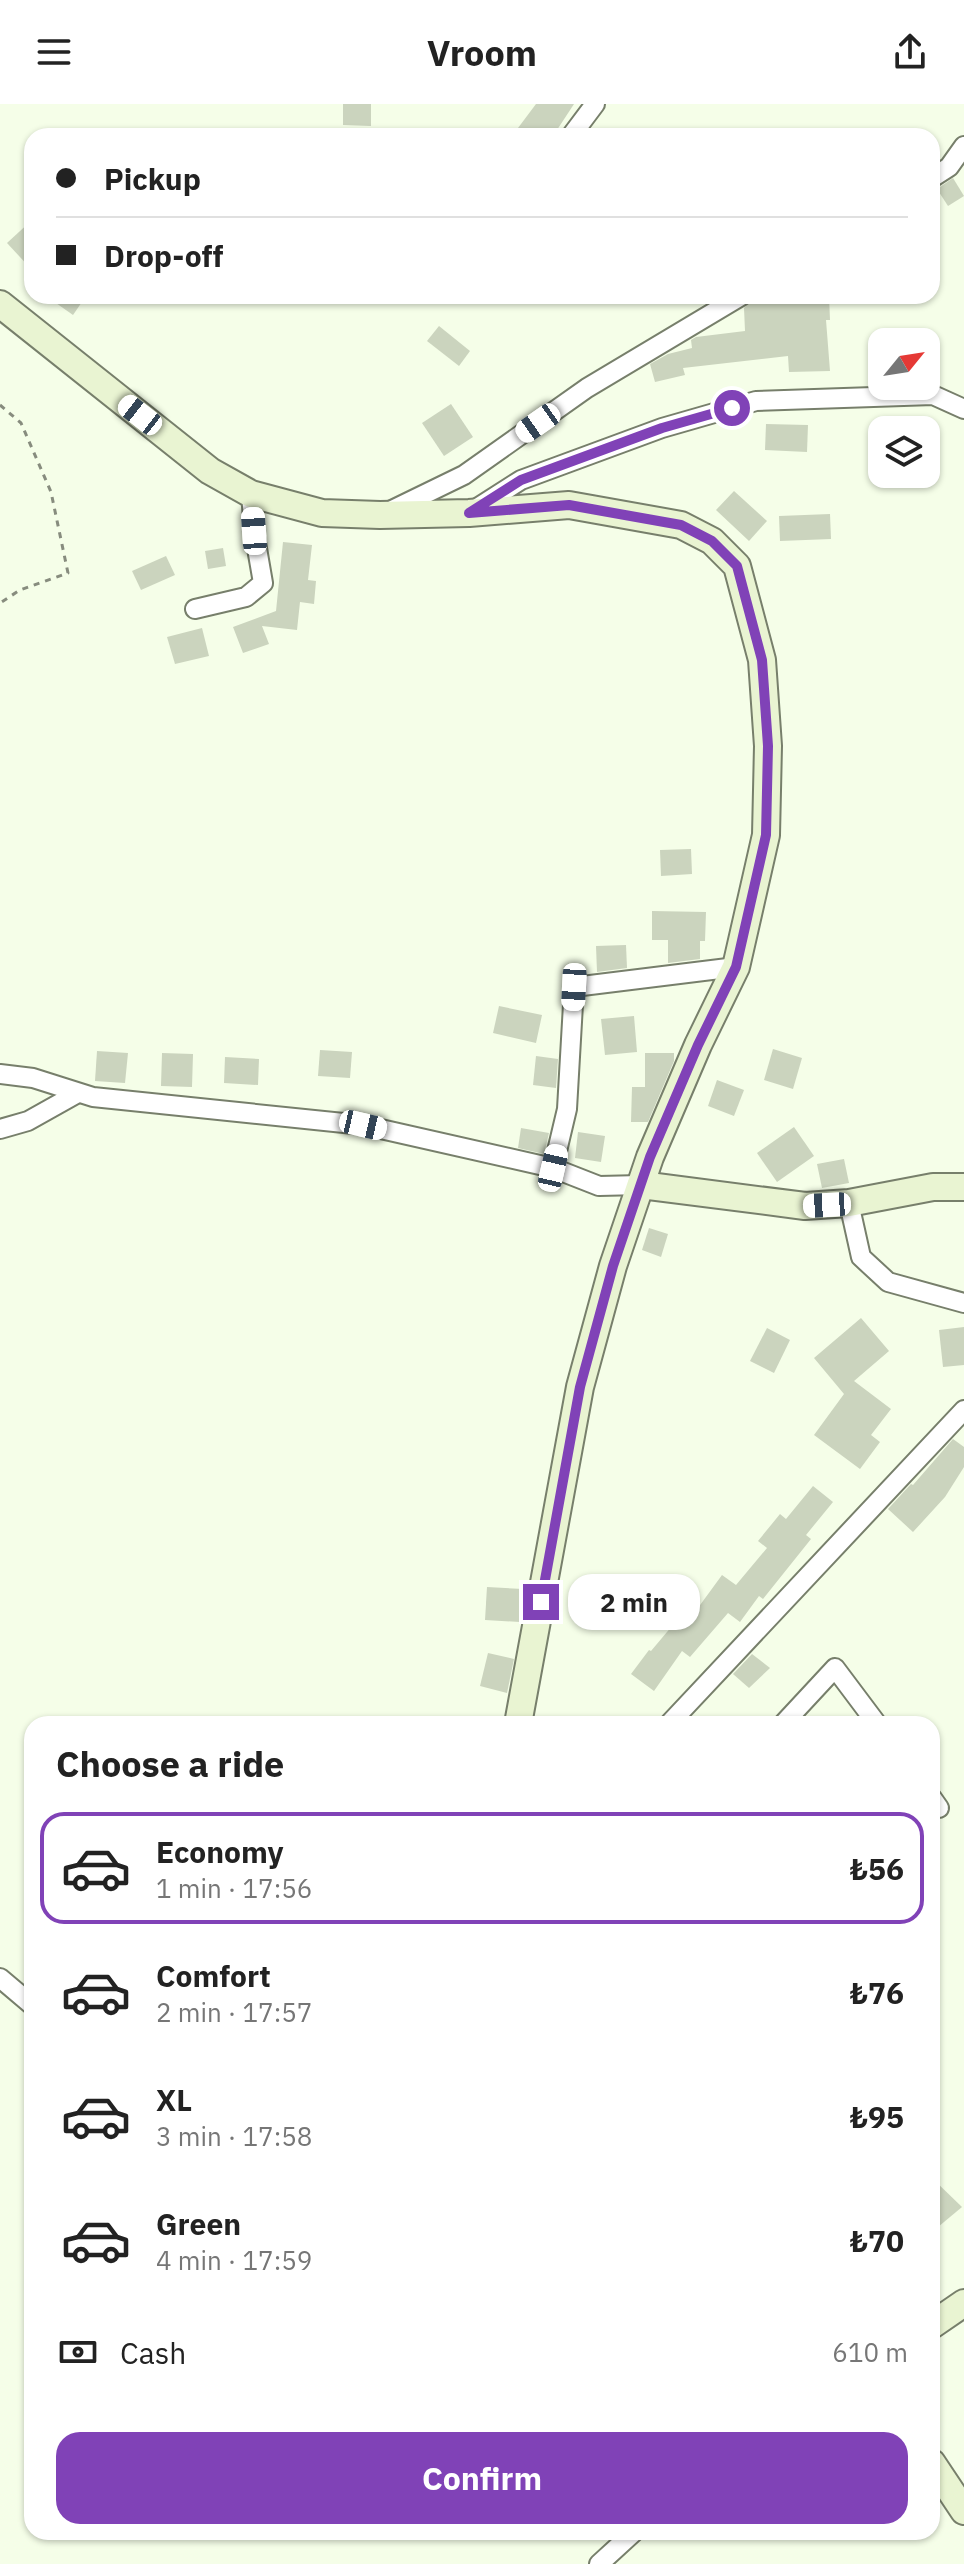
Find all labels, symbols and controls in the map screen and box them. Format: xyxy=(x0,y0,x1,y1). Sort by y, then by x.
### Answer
text: Vroom xyxy=(427,29,537,76)
icon: menu xyxy=(32,30,76,74)
icon: share xyxy=(888,30,932,74)
text: Pickup xyxy=(104,159,201,198)
text: Drop-off xyxy=(104,236,223,275)
north arrow xyxy=(868,328,940,400)
map controls xyxy=(868,328,940,488)
route start xyxy=(714,390,750,426)
car xyxy=(114,391,166,439)
car xyxy=(511,399,565,447)
button: layers xyxy=(868,416,940,488)
car xyxy=(240,506,268,556)
car xyxy=(561,962,587,1012)
car xyxy=(337,1108,389,1142)
car xyxy=(536,1142,570,1194)
car xyxy=(802,1192,852,1218)
callout: 2 min xyxy=(569,1574,701,1630)
route end xyxy=(523,1584,559,1620)
text: 2 min xyxy=(600,1585,668,1619)
text: Choose a ride xyxy=(56,1740,284,1787)
icon: car xyxy=(60,1832,132,1904)
text: Economy xyxy=(156,1832,284,1871)
text: ₺56 xyxy=(850,1849,904,1888)
text: 1 min · 17:56 xyxy=(156,1871,312,1905)
icon: car xyxy=(60,1956,132,2028)
text: Comfort xyxy=(156,1956,271,1995)
text: ₺76 xyxy=(850,1973,904,2012)
text: 2 min · 17:57 xyxy=(156,1995,312,2029)
icon: car xyxy=(60,2080,132,2152)
text: XL xyxy=(156,2080,192,2119)
text: ₺95 xyxy=(850,2097,904,2136)
text: 3 min · 17:58 xyxy=(156,2119,312,2153)
icon: car xyxy=(60,2204,132,2276)
text: Green xyxy=(156,2204,241,2243)
text: ₺70 xyxy=(850,2221,904,2260)
text: 4 min · 17:59 xyxy=(156,2243,312,2277)
icon: cash xyxy=(56,2330,100,2374)
text: Cash xyxy=(120,2333,186,2372)
text: 610 m xyxy=(832,2335,908,2369)
button: Confirm xyxy=(56,2432,908,2524)

